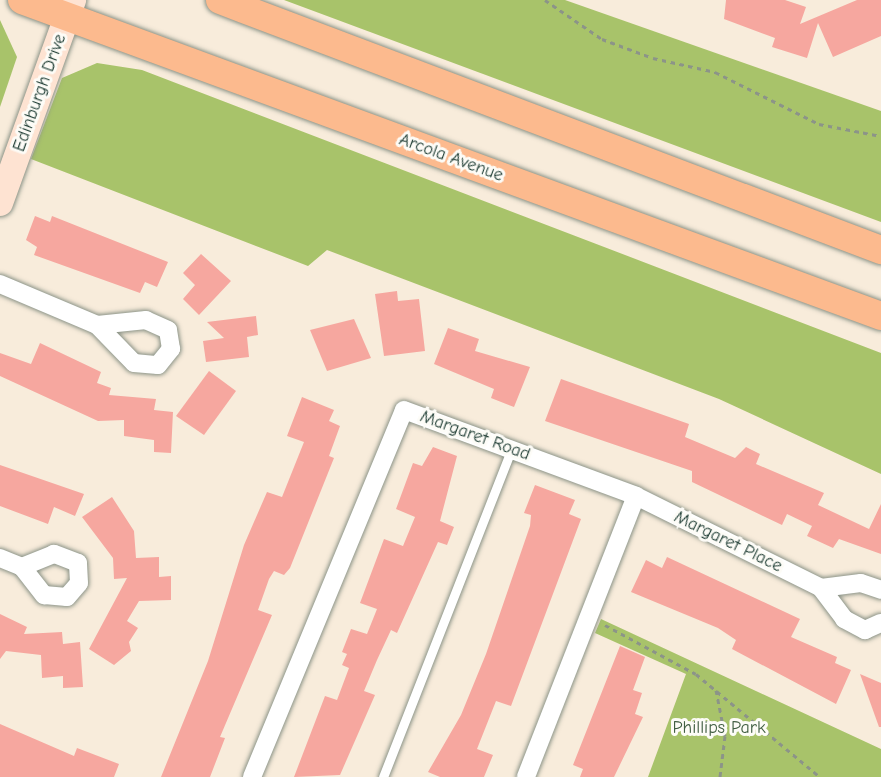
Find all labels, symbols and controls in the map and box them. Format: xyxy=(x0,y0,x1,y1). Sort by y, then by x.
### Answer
street label: Edinburgh Drive xyxy=(9,31,71,155)
street label: Arcola Avenue xyxy=(396,129,506,187)
street label: Margaret Road xyxy=(417,406,533,466)
street label: Margaret Place xyxy=(670,506,786,578)
park label: Phillips Park xyxy=(672,717,766,739)

